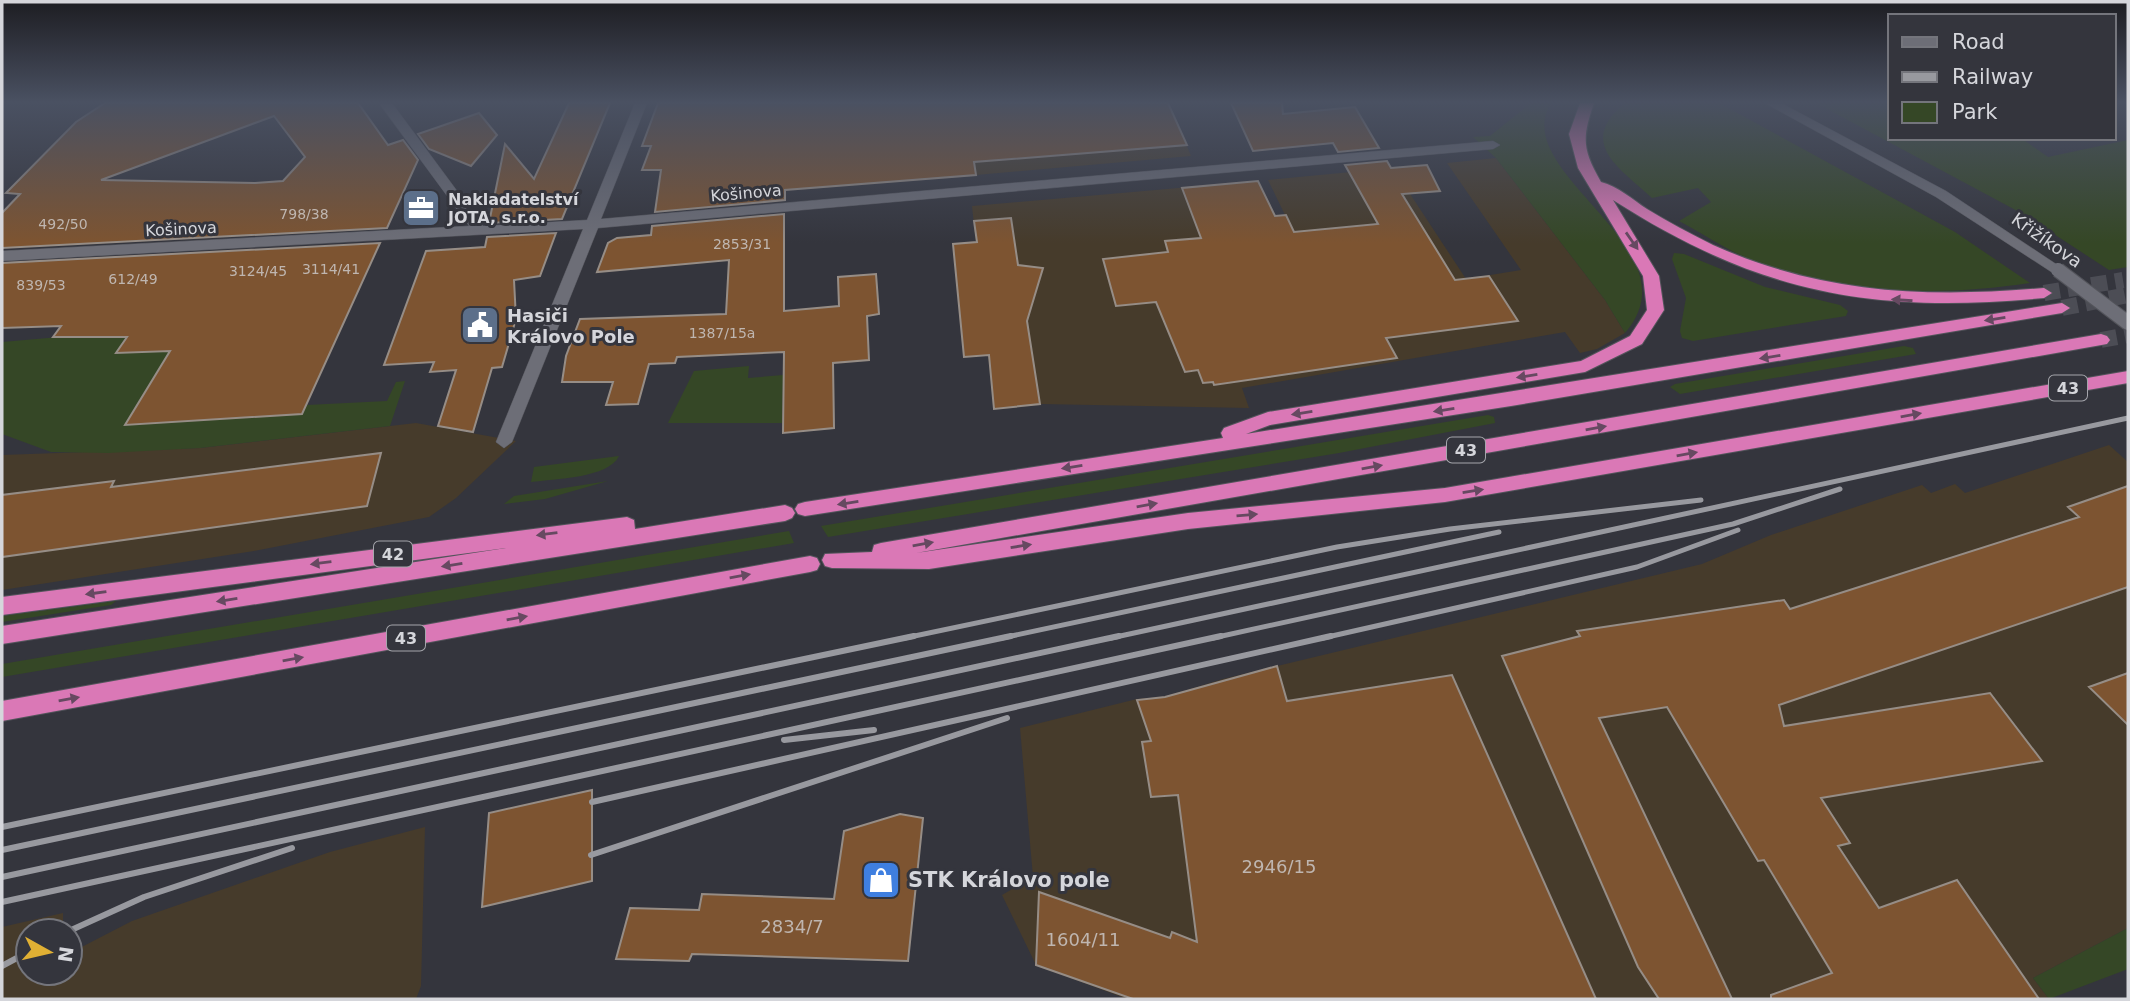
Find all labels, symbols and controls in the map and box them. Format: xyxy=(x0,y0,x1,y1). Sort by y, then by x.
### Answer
legend xyxy=(1888,14,2116,140)
text: Road xyxy=(1952,30,2005,54)
text: Railway xyxy=(1952,65,2033,89)
text: Park xyxy=(1952,100,1998,124)
street label: Košinova xyxy=(710,180,782,206)
office icon: Nakladatelství JOTA, s.r.o. xyxy=(400,187,442,229)
place label: Nakladatelství JOTA, s.r.o. xyxy=(447,190,580,227)
house number: 798/38 xyxy=(279,206,329,222)
street label: Křižíkova xyxy=(2008,208,2086,272)
house number: 492/50 xyxy=(38,216,88,232)
street label: Košinova xyxy=(145,218,217,240)
one-way arrow xyxy=(1625,232,1639,250)
house number: 2853/31 xyxy=(713,236,771,252)
house number: 3114/41 xyxy=(302,261,360,277)
house number: 3124/45 xyxy=(229,263,287,279)
house number: 612/49 xyxy=(108,271,158,287)
house number: 839/53 xyxy=(16,277,66,293)
one-way arrow xyxy=(1891,294,1913,305)
public building icon: Hasiči Královo Pole xyxy=(459,304,501,346)
place label: Hasiči Královo Pole xyxy=(507,305,635,347)
one-way arrow xyxy=(1984,314,2006,325)
house number: 1387/15a xyxy=(689,325,755,341)
one-way arrow xyxy=(1759,352,1781,363)
one-way arrow xyxy=(1516,371,1538,382)
road number: 43 xyxy=(2049,376,2087,400)
one-way arrow xyxy=(1433,405,1455,416)
one-way arrow xyxy=(1291,408,1313,419)
one-way arrow xyxy=(1900,410,1922,421)
one-way arrow xyxy=(1585,422,1607,433)
road number: 43 xyxy=(1447,438,1485,463)
one-way arrow xyxy=(1676,448,1698,459)
one-way arrow xyxy=(1361,461,1383,472)
one-way arrow xyxy=(1061,462,1083,473)
one-way arrow xyxy=(1462,485,1484,496)
one-way arrow xyxy=(836,498,858,509)
one-way arrow xyxy=(1137,499,1159,510)
one-way arrow xyxy=(1236,509,1258,520)
one-way arrow xyxy=(536,528,558,539)
one-way arrow xyxy=(912,538,934,549)
one-way arrow xyxy=(1011,540,1033,551)
road number: 42 xyxy=(374,541,412,566)
one-way arrow xyxy=(310,558,332,569)
one-way arrow xyxy=(441,559,463,570)
one-way arrow xyxy=(729,571,751,582)
one-way arrow xyxy=(84,588,106,599)
one-way arrow xyxy=(216,594,238,605)
one-way arrow xyxy=(506,612,528,623)
road number: 43 xyxy=(387,625,425,650)
one-way arrow xyxy=(282,653,304,664)
one-way arrow xyxy=(58,693,80,704)
house number: 2946/15 xyxy=(1242,856,1316,877)
shop icon: STK Královo pole xyxy=(860,859,902,901)
place label: STK Královo pole xyxy=(908,868,1110,892)
house number: 2834/7 xyxy=(760,916,824,937)
north arrow xyxy=(14,917,84,987)
house number: 1604/11 xyxy=(1046,929,1120,950)
text: N xyxy=(54,945,78,964)

